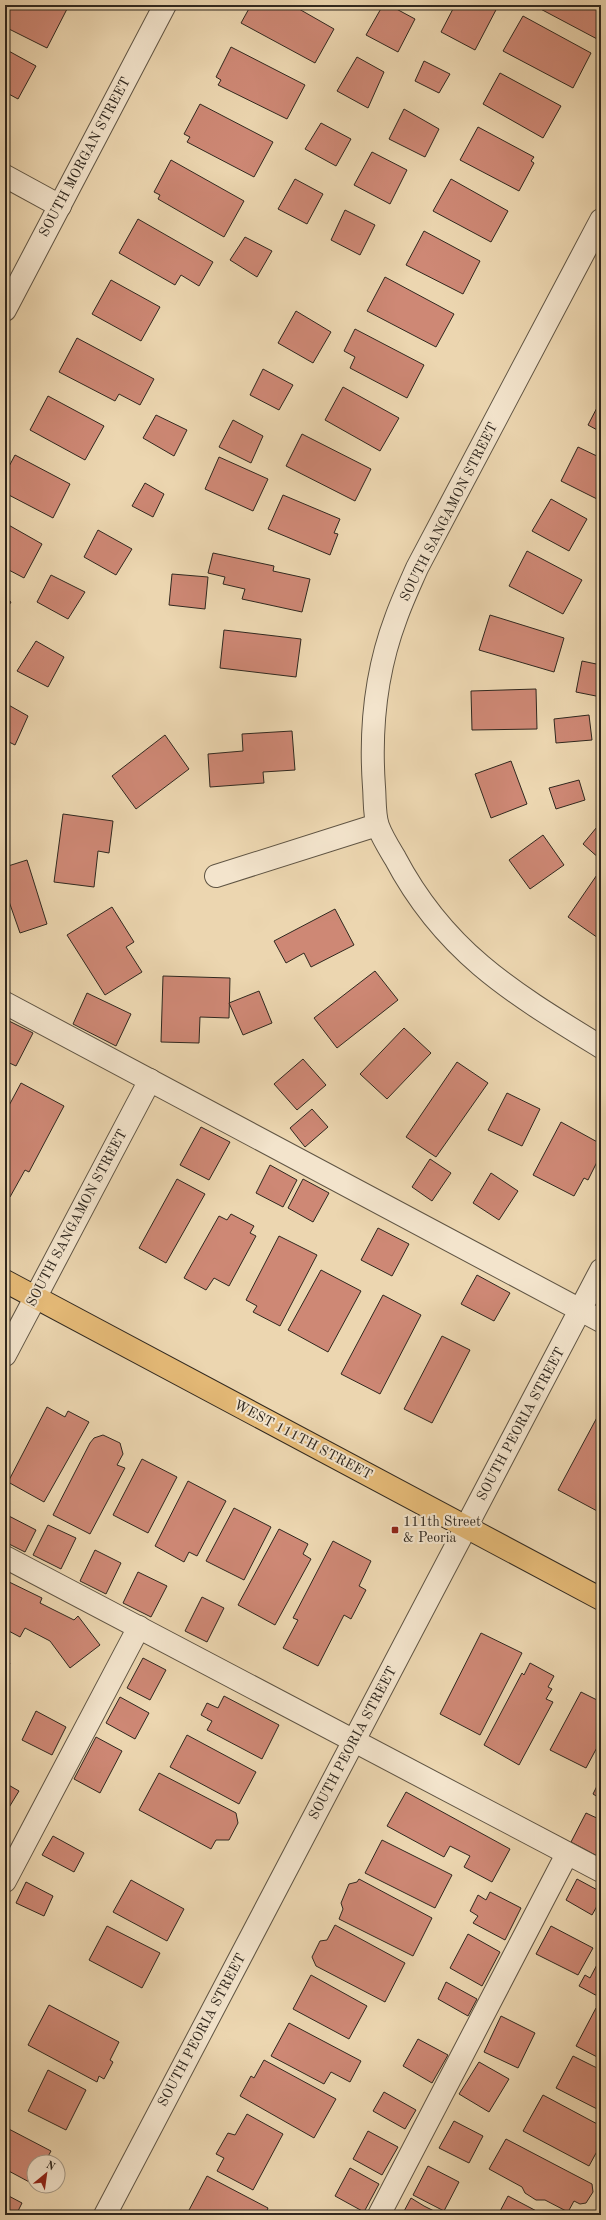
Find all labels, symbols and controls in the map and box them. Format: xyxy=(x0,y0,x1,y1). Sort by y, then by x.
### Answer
street label: SOUTH MORGAN STREET xyxy=(37,75,133,239)
street label: SOUTH SANGAMON STREET xyxy=(398,420,500,604)
street label: SOUTH SANGAMON STREET xyxy=(24,1127,130,1309)
street label: SOUTH PEORIA STREET xyxy=(475,1345,567,1503)
street label: WEST 111TH STREET xyxy=(231,1398,375,1482)
place label: 111th Street & Peoria xyxy=(403,1515,481,1545)
marker: 111th Street & Peoria xyxy=(390,1525,400,1535)
street label: SOUTH PEORIA STREET xyxy=(307,1664,399,1822)
street label: SOUTH PEORIA STREET xyxy=(156,1951,248,2109)
north arrow xyxy=(26,2154,66,2194)
text: N xyxy=(44,2160,57,2174)

